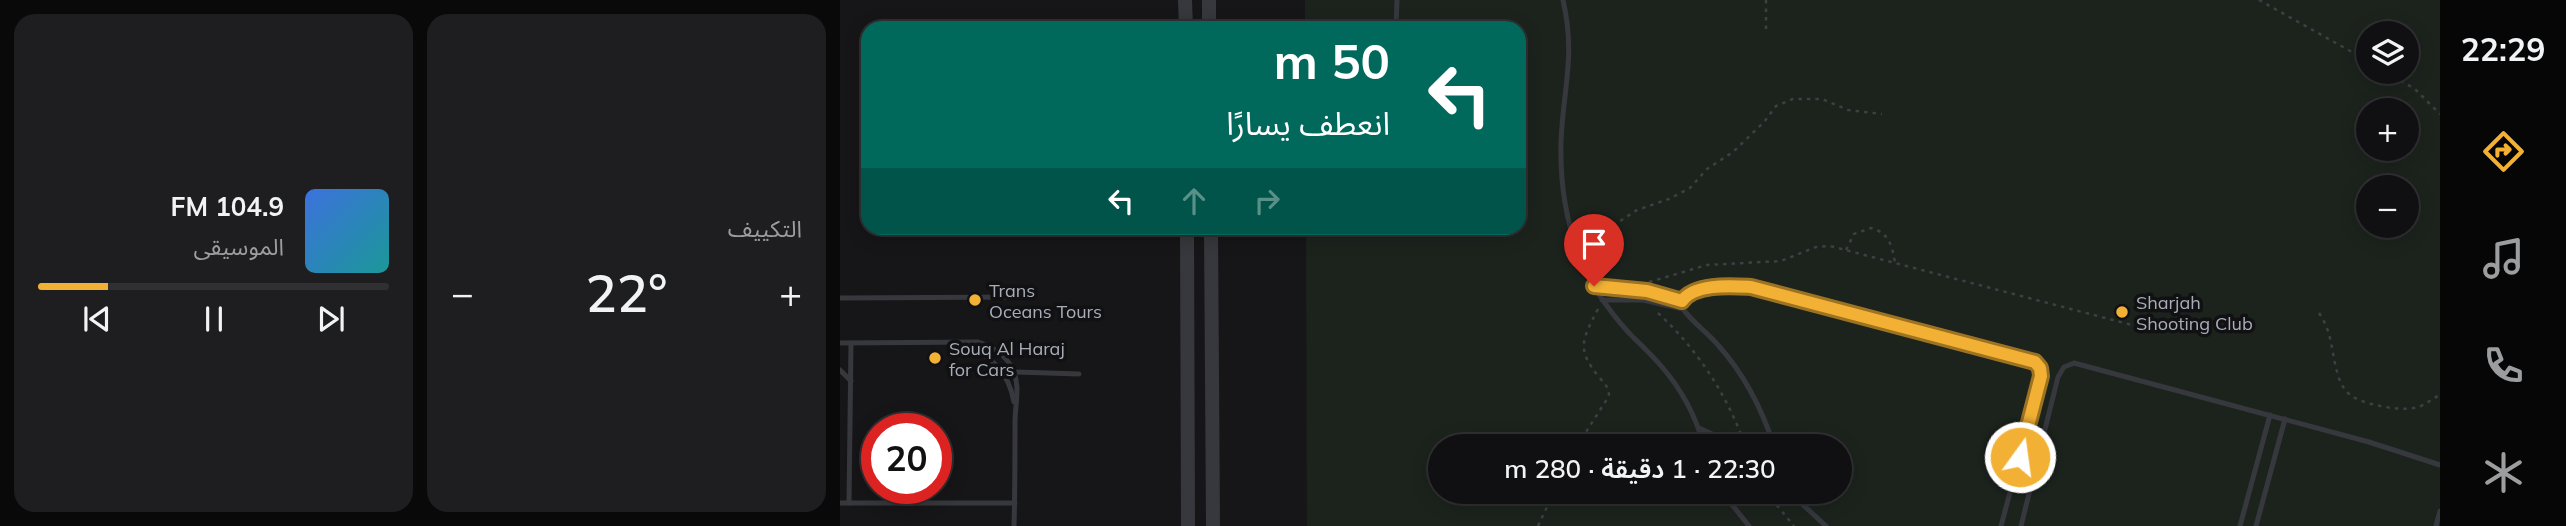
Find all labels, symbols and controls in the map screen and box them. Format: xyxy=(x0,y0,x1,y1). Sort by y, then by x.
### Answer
map controls xyxy=(2356,21,2419,238)
button: layers xyxy=(2356,21,2419,84)
text: 22:29 xyxy=(2461,29,2545,69)
text: 50 m xyxy=(1274,30,1390,91)
icon: left xyxy=(1414,49,1505,140)
button: + xyxy=(2356,98,2419,161)
text: انعطف يسارًا xyxy=(1226,103,1390,143)
icon: directions xyxy=(2479,127,2528,176)
button: − xyxy=(2356,175,2419,238)
icon: left xyxy=(1102,182,1140,220)
icon: ahead xyxy=(1175,182,1213,220)
icon: right xyxy=(1248,182,1286,220)
text: 104.9 FM xyxy=(171,190,284,223)
text: التكييف xyxy=(728,214,802,243)
pin xyxy=(1564,214,1624,286)
icon: arrive xyxy=(1575,225,1613,263)
text: الموسيقى xyxy=(193,232,284,261)
icon: music xyxy=(2479,234,2528,283)
text: 22° xyxy=(586,260,667,325)
text: − xyxy=(451,269,474,317)
text: + xyxy=(779,269,802,317)
place label: Trans Oceans Tours xyxy=(989,279,1102,323)
place label: Sharjah Shooting Club xyxy=(2136,291,2253,335)
marker: Trans Oceans Tours xyxy=(967,292,983,308)
icon: previous xyxy=(78,300,116,338)
icon: pause xyxy=(195,300,233,338)
icon: next xyxy=(312,300,350,338)
marker: Sharjah Shooting Club xyxy=(2114,304,2130,320)
place label: Souq Al Haraj for Cars xyxy=(949,337,1065,381)
icon: phone xyxy=(2479,341,2528,390)
marker: Souq Al Haraj for Cars xyxy=(927,350,943,366)
speed limit sign: 20 xyxy=(861,413,952,504)
position arrow xyxy=(1983,420,2057,494)
icon: climate xyxy=(2479,448,2528,497)
text: 22:30 · 1 دقيقة · 280 m xyxy=(1504,452,1776,485)

